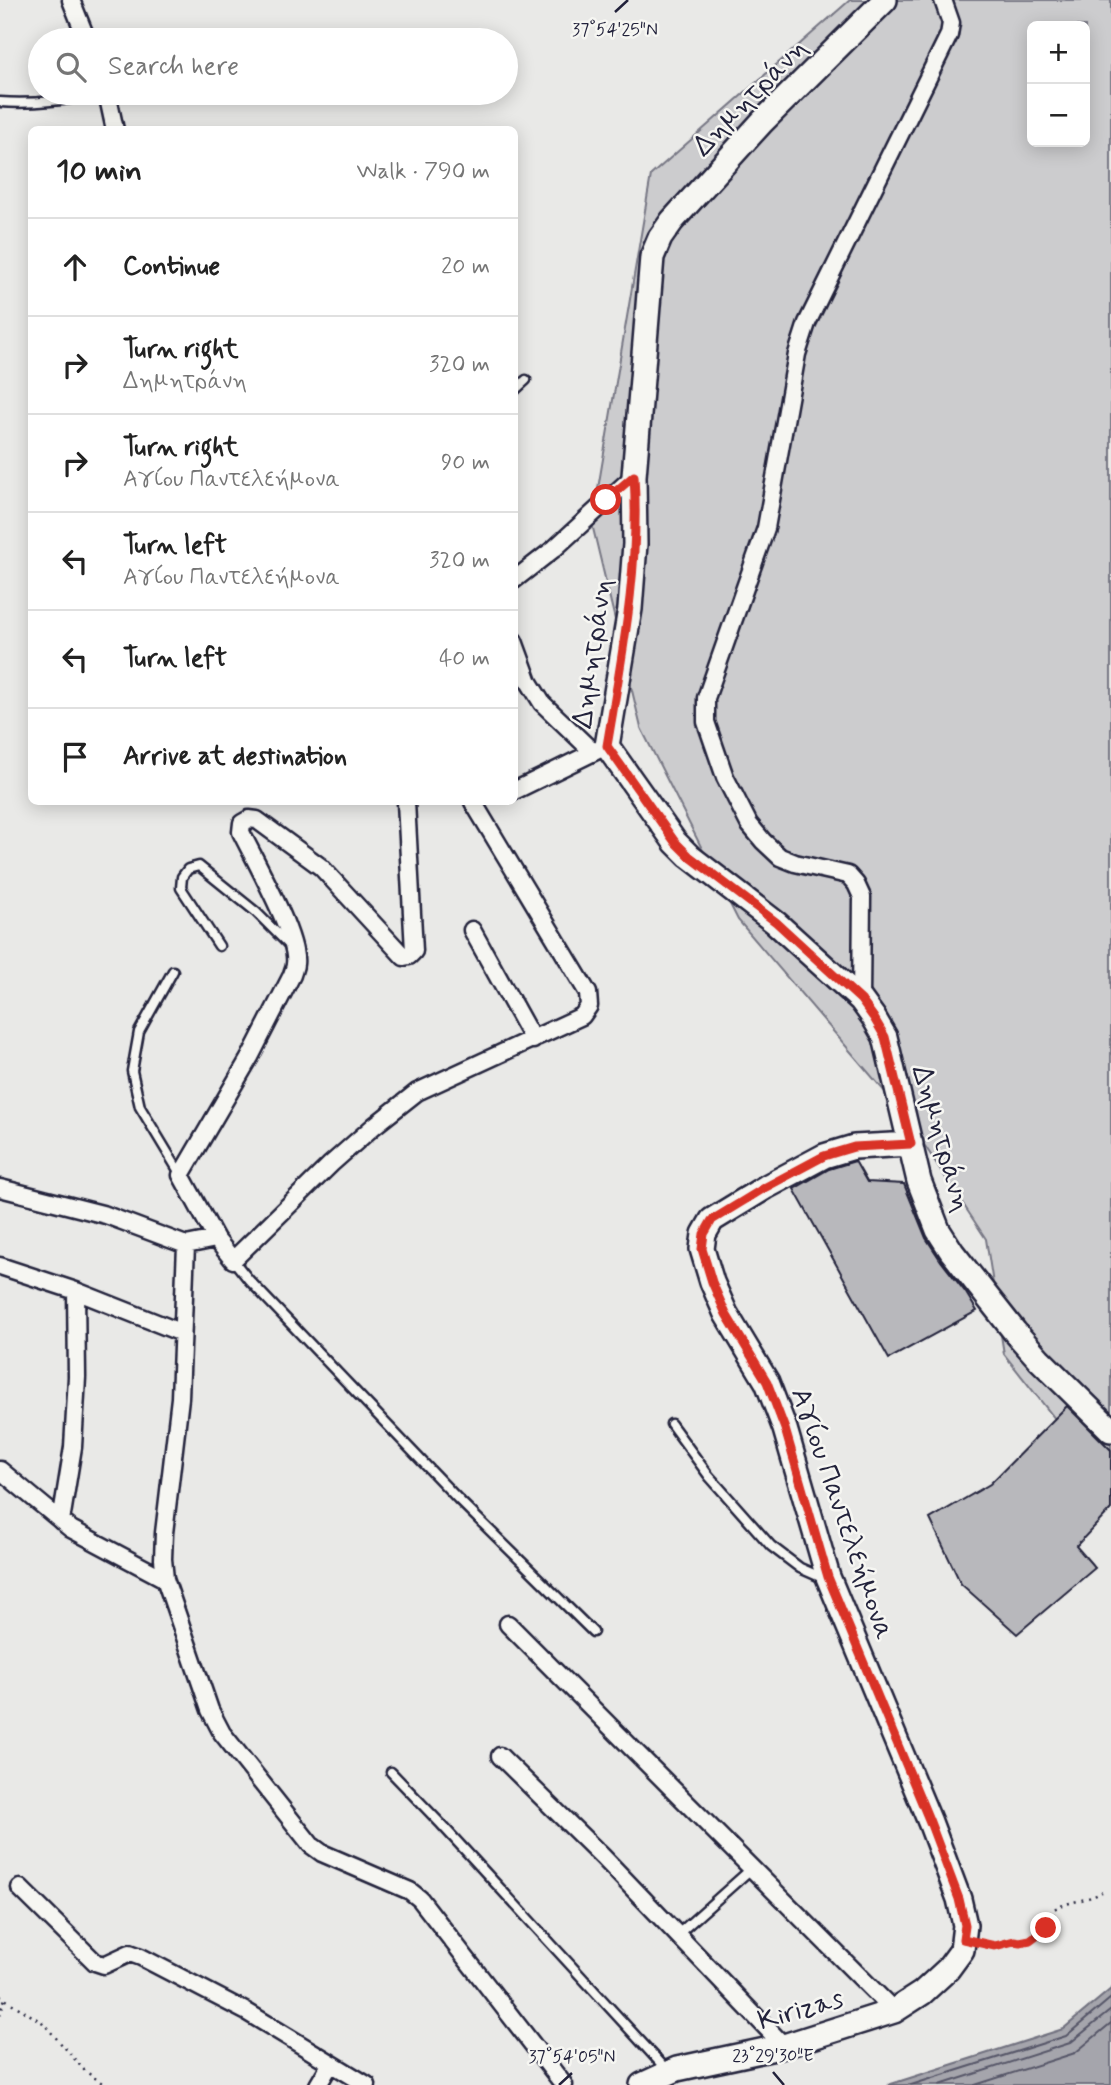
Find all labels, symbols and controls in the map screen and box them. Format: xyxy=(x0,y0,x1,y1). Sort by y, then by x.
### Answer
text: 37°54'25"N xyxy=(572,18,658,42)
map controls xyxy=(1027,21,1090,147)
button: + xyxy=(1027,21,1090,84)
search box xyxy=(28,28,518,105)
street label: Δημητράνη xyxy=(685,31,817,165)
icon: search xyxy=(52,48,90,86)
text: Search here xyxy=(108,50,239,84)
button: − xyxy=(1027,84,1090,147)
text: 10 min xyxy=(56,152,142,191)
text: Walk · 790 m xyxy=(357,157,490,187)
icon: ahead xyxy=(56,248,94,286)
text: Continue xyxy=(123,250,220,284)
text: 20 m xyxy=(441,252,490,282)
text: Turn right xyxy=(123,333,239,367)
icon: right xyxy=(56,346,94,384)
text: 320 m xyxy=(429,350,490,380)
text: Δημητράνη xyxy=(123,367,247,397)
text: Turn right xyxy=(123,431,239,465)
icon: right xyxy=(56,444,94,482)
text: 90 m xyxy=(441,448,490,478)
text: Αγίου Παντελεήμονα xyxy=(123,465,340,495)
route start xyxy=(590,484,621,515)
text: Turn left xyxy=(123,529,227,563)
icon: left xyxy=(56,542,94,580)
text: 320 m xyxy=(429,546,490,576)
text: Αγίου Παντελεήμονα xyxy=(123,563,340,593)
street label: Δημητράνη xyxy=(565,576,622,731)
icon: left xyxy=(56,640,94,678)
text: Turn left xyxy=(123,642,227,676)
text: 40 m xyxy=(439,644,490,674)
icon: arrive xyxy=(56,738,94,776)
text: Arrive at destination xyxy=(123,740,347,774)
street label: Δημητράνη xyxy=(902,1061,979,1216)
street label: Αγίου Παντελεήμονα xyxy=(781,1383,902,1645)
route end xyxy=(1030,1912,1061,1943)
street label: Kirizas xyxy=(754,1981,848,2040)
text: 23°29'30"E xyxy=(732,2044,814,2068)
text: 37°54'05"N xyxy=(528,2045,616,2069)

